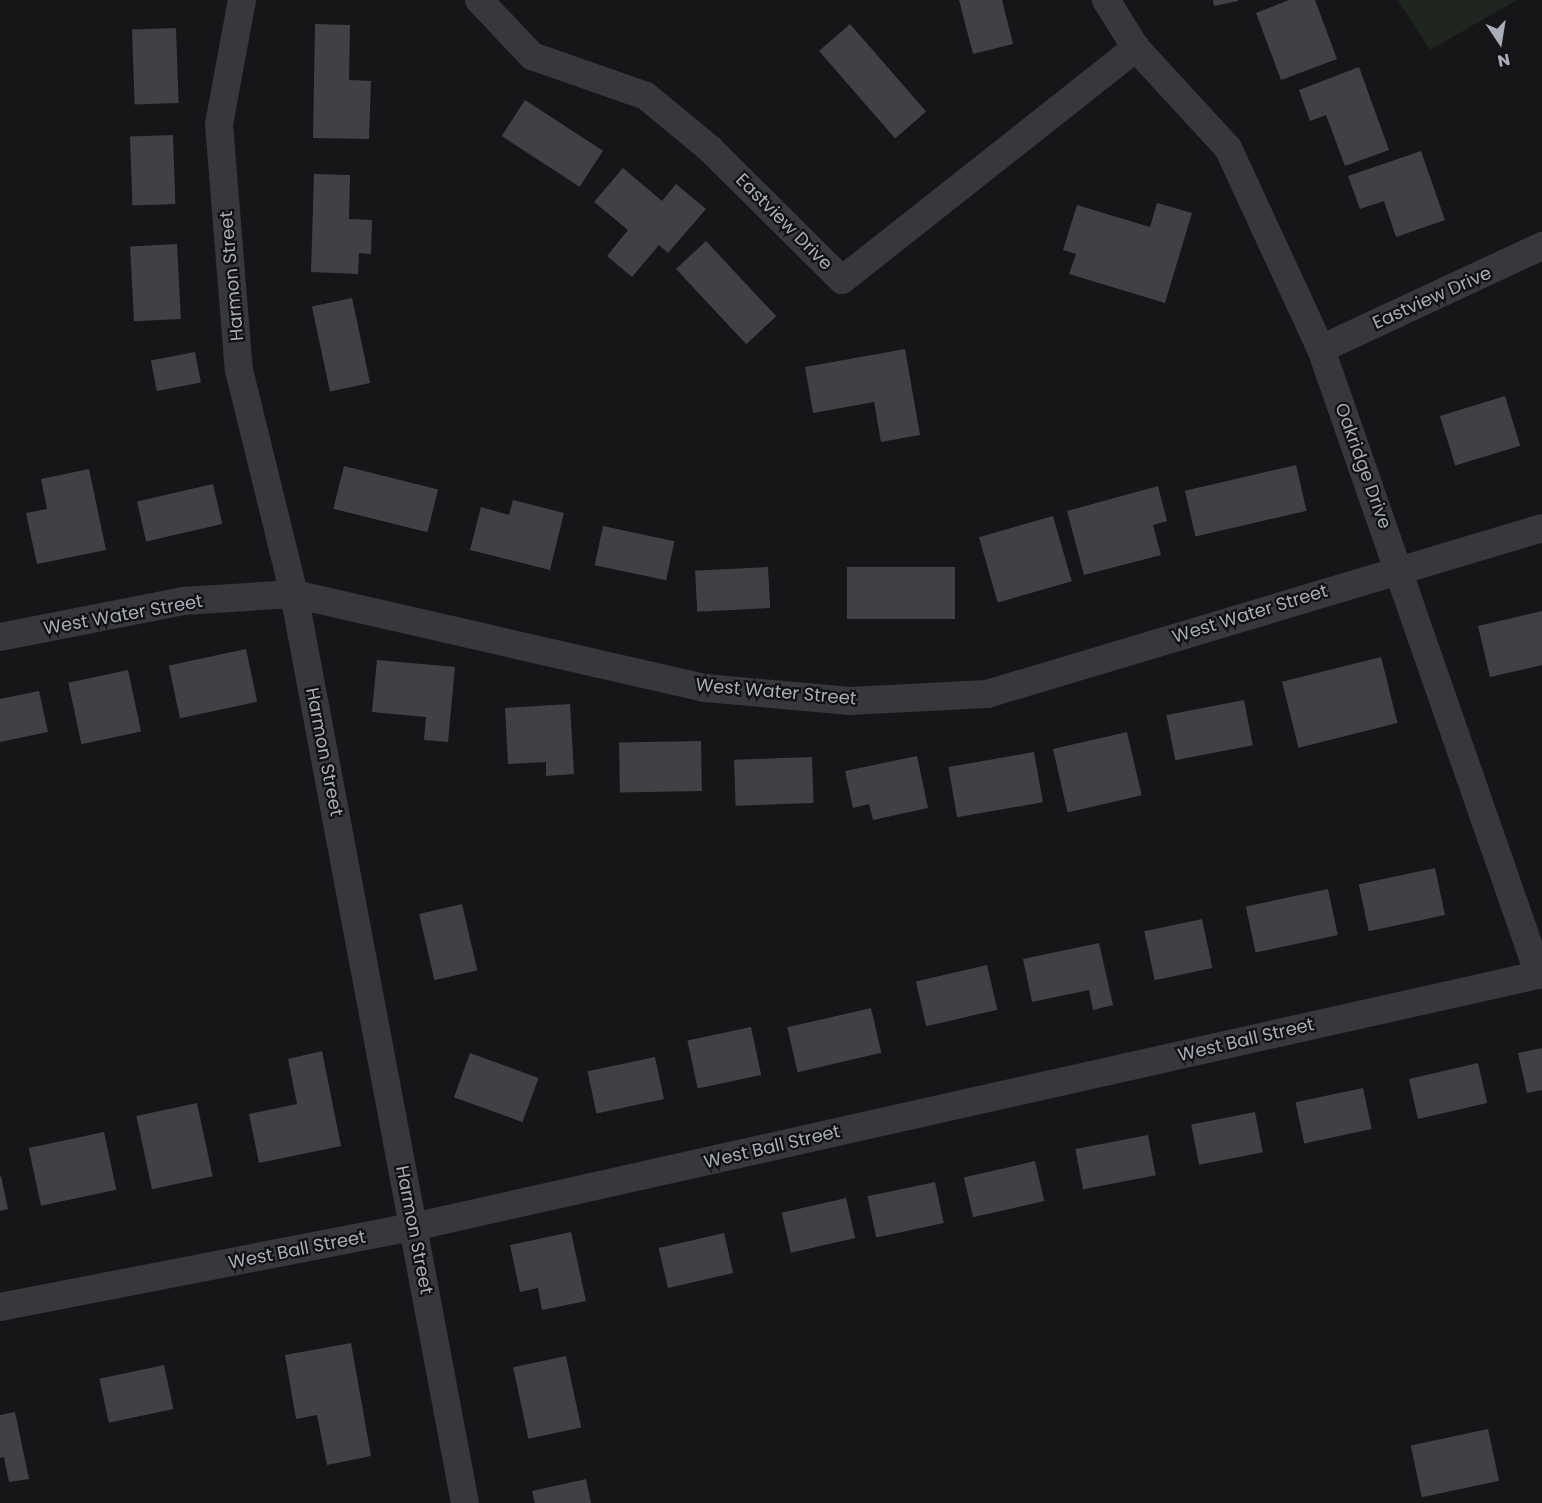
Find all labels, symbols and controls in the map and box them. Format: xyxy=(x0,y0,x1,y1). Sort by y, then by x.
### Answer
north arrow xyxy=(1470,12,1530,72)
text: N xyxy=(1496,48,1512,73)
street label: Eastview Drive xyxy=(731,169,837,275)
street label: Harmon Street xyxy=(216,210,248,342)
street label: Eastview Drive xyxy=(1369,262,1495,334)
street label: Oakridge Drive xyxy=(1330,400,1396,532)
street label: West Water Street xyxy=(1170,580,1330,648)
street label: West Water Street xyxy=(42,590,204,640)
street label: West Water Street xyxy=(695,674,857,710)
street label: Harmon Street xyxy=(301,686,347,818)
street label: West Ball Street xyxy=(1176,1014,1316,1066)
street label: West Ball Street xyxy=(702,1121,842,1173)
street label: Harmon Street xyxy=(391,1164,437,1296)
street label: West Ball Street xyxy=(227,1226,367,1274)

